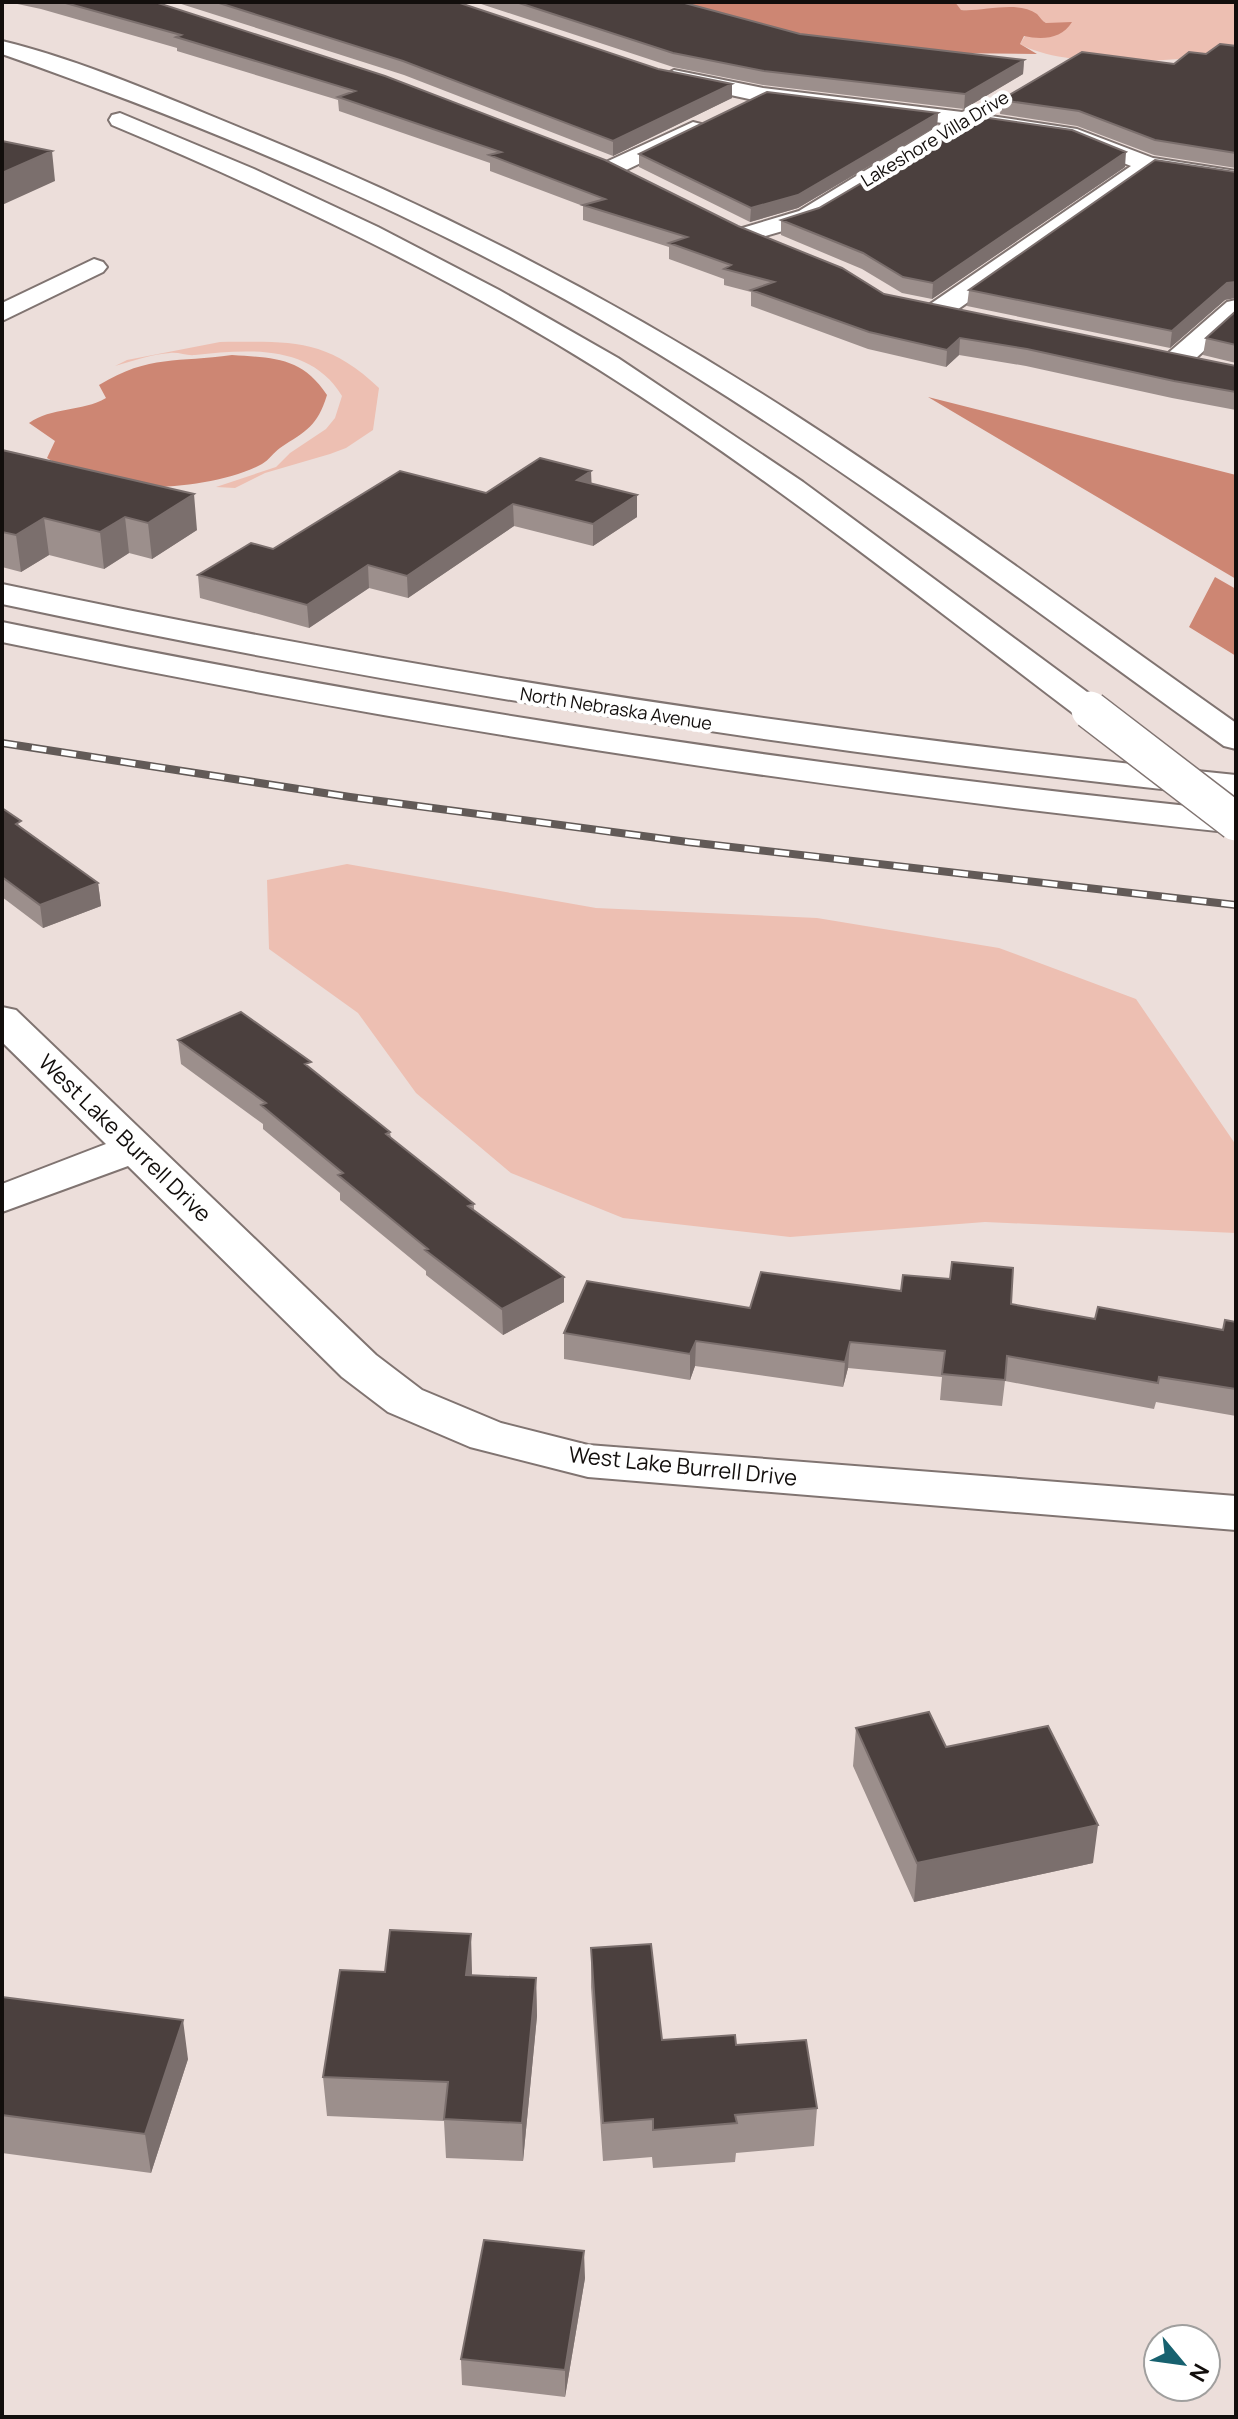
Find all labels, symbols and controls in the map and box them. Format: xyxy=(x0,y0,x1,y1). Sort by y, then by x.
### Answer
street label: Lakeshore Villa Drive xyxy=(856,84,1013,192)
street label: North Nebraska Avenue xyxy=(518,681,714,735)
street label: West Lake Burrell Drive xyxy=(32,1048,218,1229)
street label: West Lake Burrell Drive xyxy=(567,1439,799,1493)
north arrow xyxy=(1142,2323,1222,2403)
text: N xyxy=(1183,2359,1216,2387)

